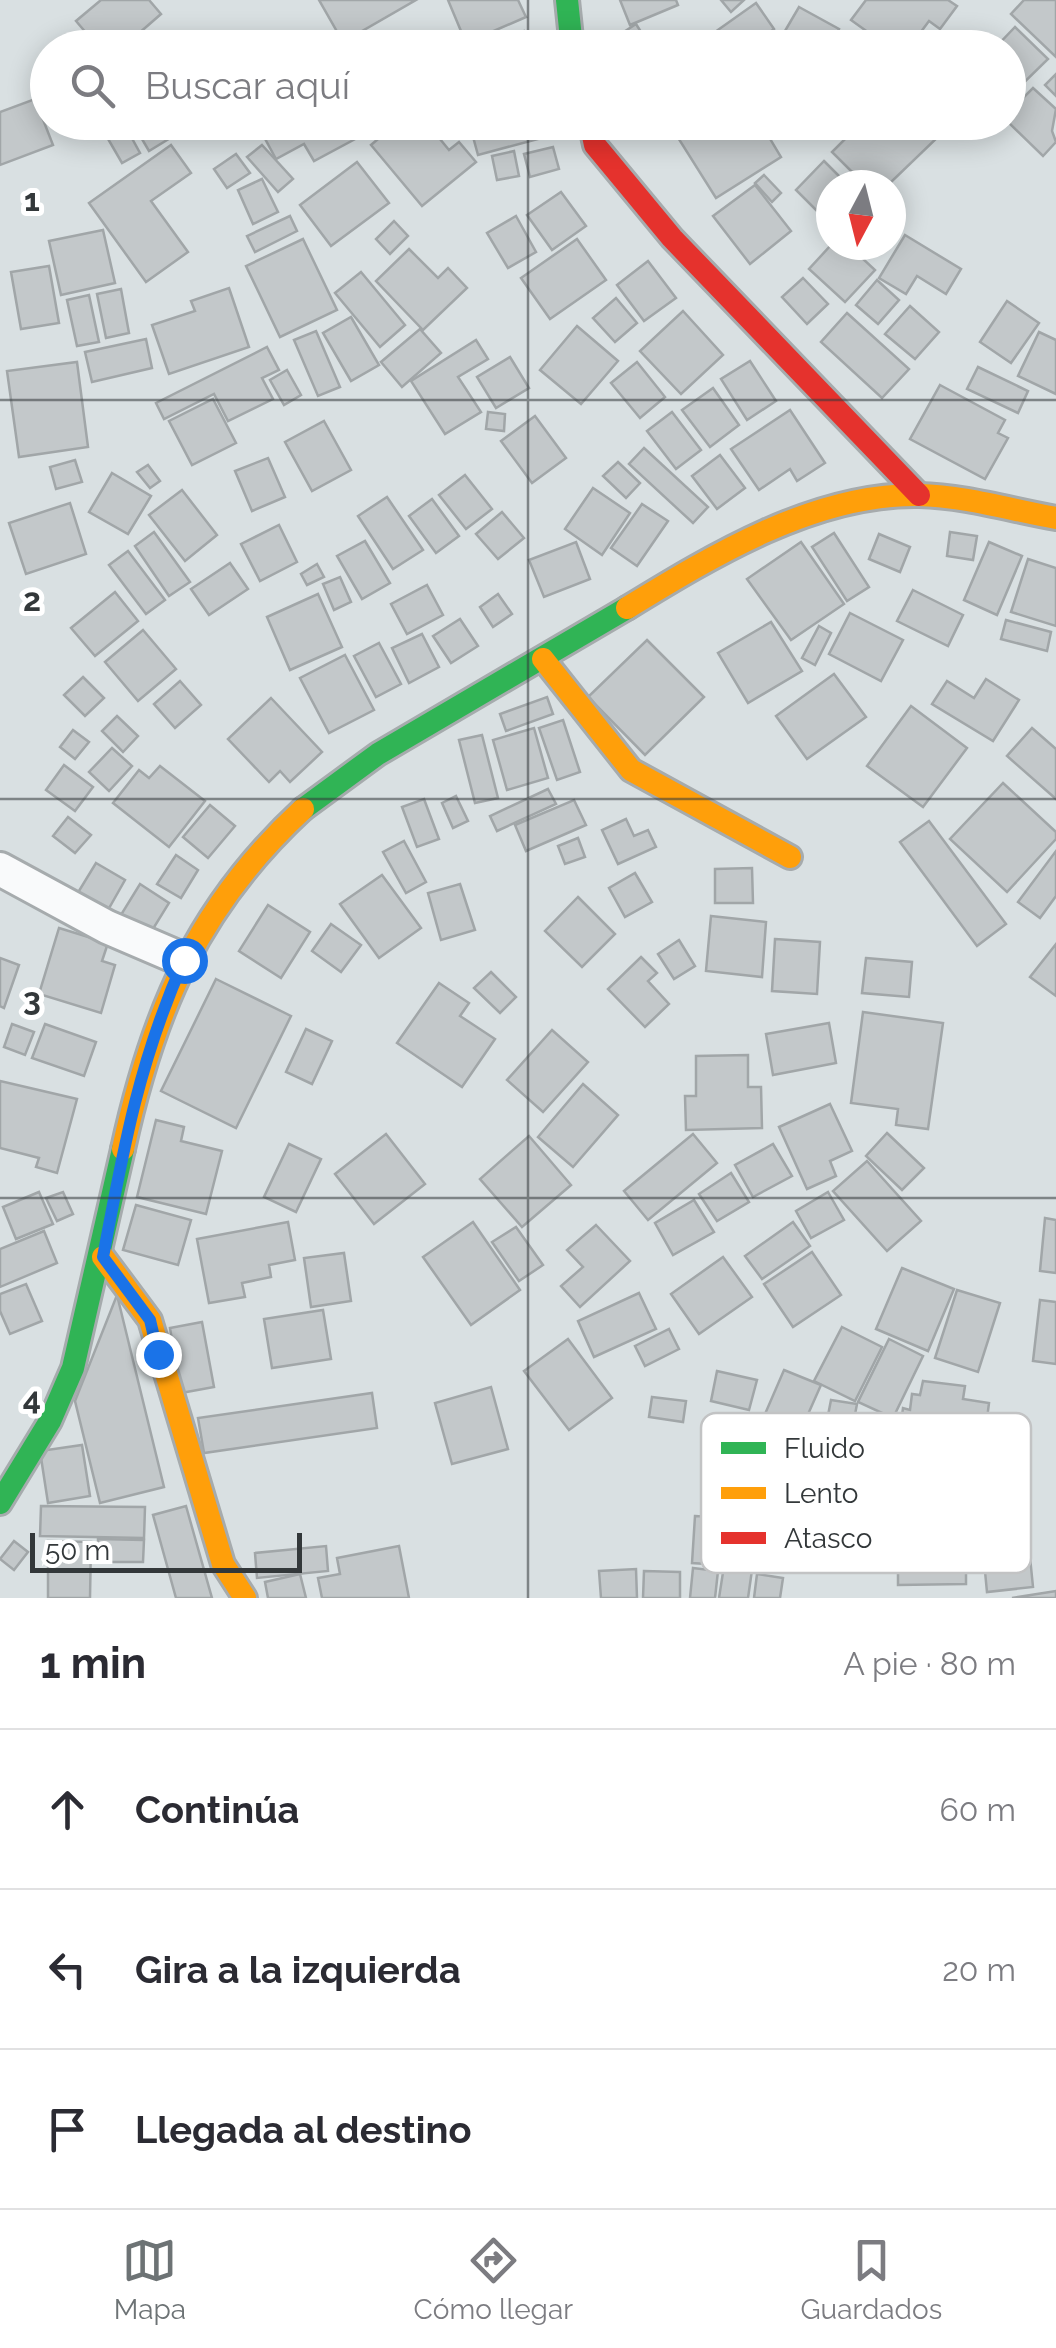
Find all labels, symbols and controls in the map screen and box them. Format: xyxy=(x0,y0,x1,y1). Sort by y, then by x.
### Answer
search box xyxy=(30,30,1026,140)
icon: search xyxy=(65,58,120,113)
text: Buscar aquí xyxy=(145,63,350,108)
north arrow xyxy=(816,170,906,260)
text: 1 xyxy=(24,181,40,218)
text: 2 xyxy=(23,581,41,618)
route start xyxy=(162,938,208,984)
text: 3 xyxy=(23,980,41,1017)
route end xyxy=(136,1332,182,1378)
text: 4 xyxy=(23,1380,41,1417)
legend xyxy=(701,1413,1031,1573)
text: Fluido xyxy=(784,1432,865,1465)
text: Lento xyxy=(784,1477,858,1510)
text: Atasco xyxy=(784,1522,872,1555)
scale bar xyxy=(30,1528,302,1572)
text: 50 m xyxy=(45,1534,110,1567)
text: 1 min xyxy=(40,1639,146,1688)
text: A pie · 80 m xyxy=(843,1645,1016,1682)
icon: ahead xyxy=(40,1782,95,1837)
text: Continúa xyxy=(135,1787,299,1832)
text: 60 m xyxy=(940,1791,1016,1828)
icon: left xyxy=(40,1942,95,1997)
text: Gira a la izquierda xyxy=(135,1947,461,1992)
text: 20 m xyxy=(942,1951,1016,1988)
icon: arrive xyxy=(40,2102,95,2157)
text: Llegada al destino xyxy=(135,2107,472,2152)
tab: Mapa xyxy=(114,2233,186,2326)
tab: Cómo llegar xyxy=(414,2233,573,2326)
tab: Guardados xyxy=(801,2233,942,2326)

